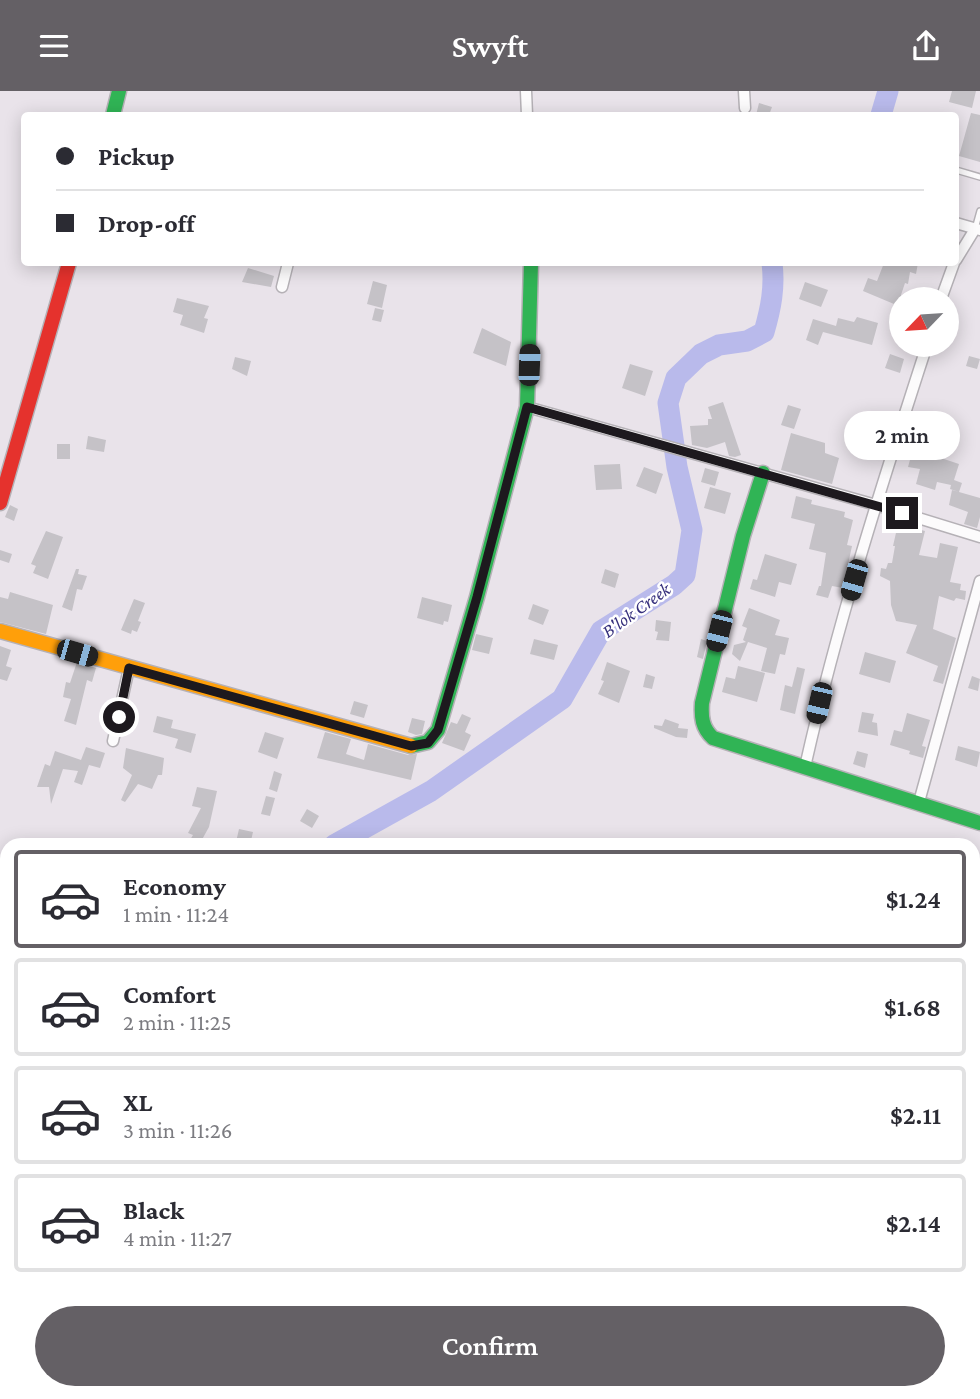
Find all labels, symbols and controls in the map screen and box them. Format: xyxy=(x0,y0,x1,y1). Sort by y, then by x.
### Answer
icon: menu xyxy=(35,27,73,65)
icon: share xyxy=(907,27,945,65)
text: Swyft xyxy=(452,28,528,64)
text: Pickup xyxy=(98,142,175,171)
text: Drop-off xyxy=(98,209,195,238)
north arrow xyxy=(889,287,959,357)
map controls xyxy=(889,287,959,357)
car xyxy=(518,344,541,386)
callout: 2 min xyxy=(844,411,960,461)
text: 2 min xyxy=(875,422,929,448)
route end xyxy=(886,497,918,529)
car xyxy=(839,557,870,603)
water label: B'lok Creek xyxy=(598,578,675,642)
car xyxy=(704,608,735,654)
car xyxy=(54,637,101,669)
car xyxy=(805,680,834,726)
route start xyxy=(103,701,135,733)
icon: car xyxy=(39,868,102,931)
text: Economy xyxy=(123,872,226,901)
text: $1.24 xyxy=(886,885,941,914)
text: 1 min · 11:24 xyxy=(123,901,229,927)
icon: car xyxy=(39,976,102,1039)
text: Comfort xyxy=(123,980,216,1009)
text: $1.68 xyxy=(884,993,941,1022)
text: 2 min · 11:25 xyxy=(123,1009,232,1035)
icon: car xyxy=(39,1084,102,1147)
text: XL xyxy=(123,1088,152,1117)
text: $2.11 xyxy=(890,1101,941,1130)
text: 3 min · 11:26 xyxy=(123,1117,232,1143)
icon: car xyxy=(39,1192,102,1255)
text: Black xyxy=(123,1196,184,1225)
text: $2.14 xyxy=(886,1209,941,1238)
text: 4 min · 11:27 xyxy=(123,1225,232,1251)
button: Confirm xyxy=(35,1306,945,1386)

